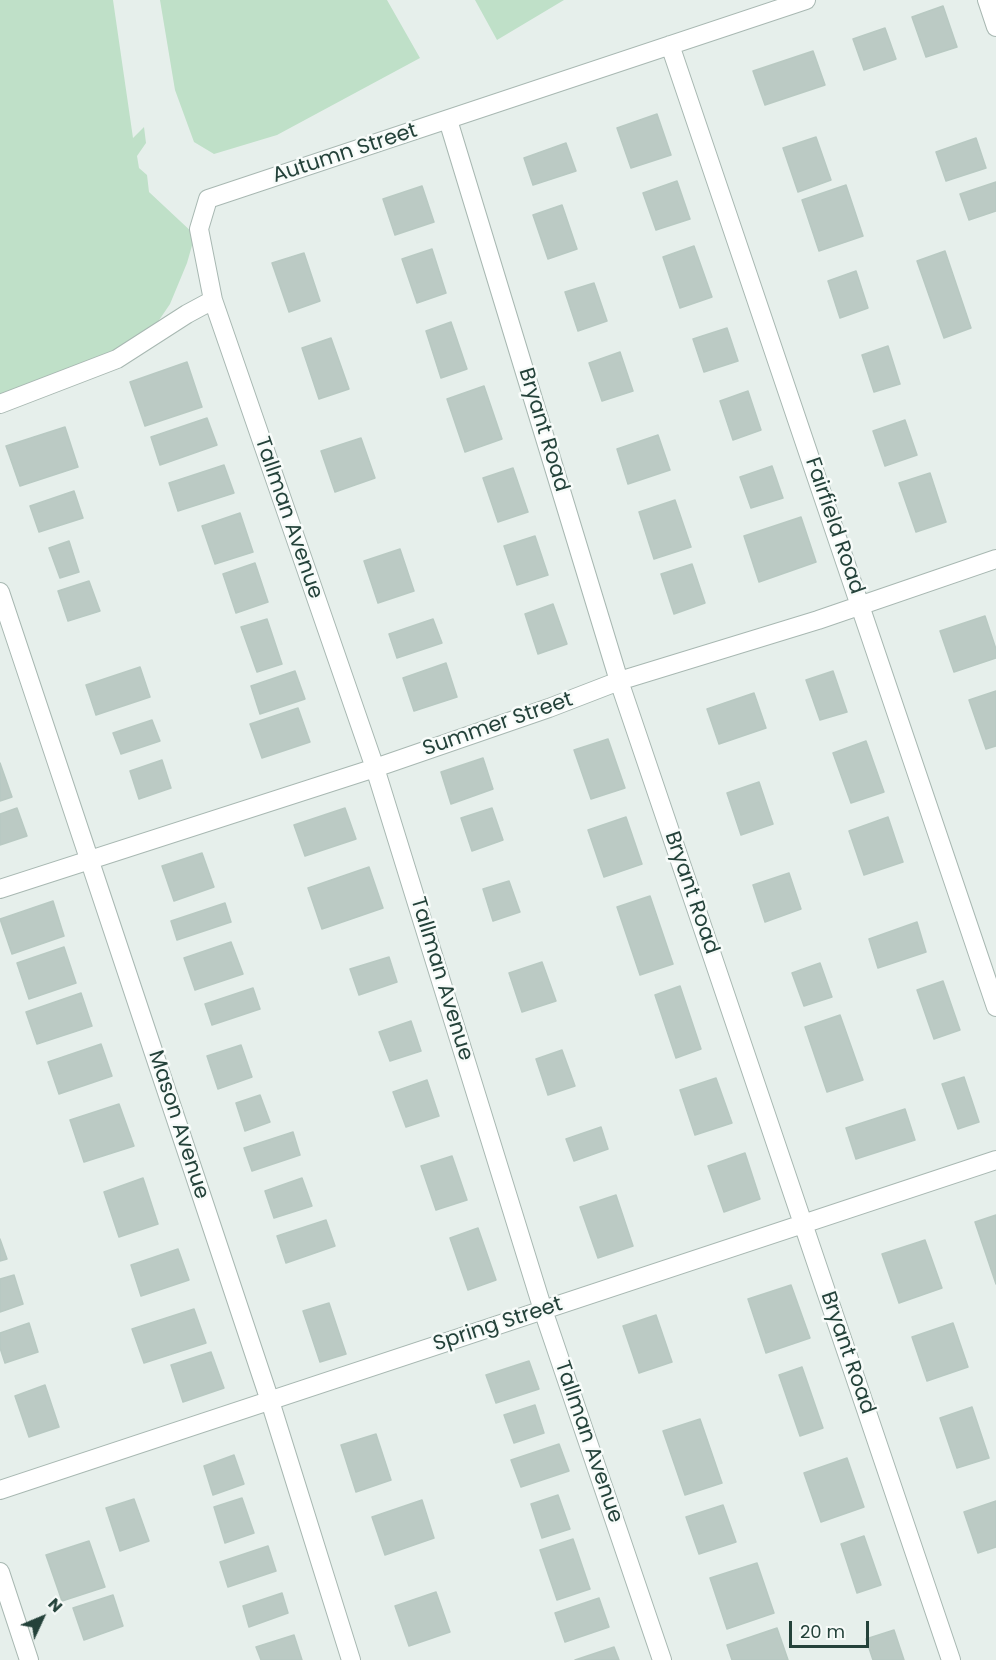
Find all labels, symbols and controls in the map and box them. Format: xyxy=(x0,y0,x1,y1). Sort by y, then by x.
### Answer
street label: Autumn Street xyxy=(269,119,421,189)
street label: Bryant Road xyxy=(512,365,574,495)
street label: Tallman Avenue xyxy=(248,434,328,602)
street label: Fairfield Road xyxy=(799,455,869,597)
street label: Summer Street xyxy=(420,688,576,762)
street label: Bryant Road xyxy=(658,828,724,958)
street label: Tallman Avenue xyxy=(404,894,478,1064)
street label: Mason Avenue xyxy=(142,1048,214,1202)
street label: Bryant Road xyxy=(814,1288,880,1418)
street label: Spring Street xyxy=(430,1292,566,1358)
street label: Tallman Avenue xyxy=(548,1358,628,1526)
north arrow xyxy=(12,1588,72,1648)
text: N xyxy=(43,1593,68,1617)
scale bar xyxy=(792,1609,872,1647)
text: 20 m xyxy=(800,1619,845,1644)

